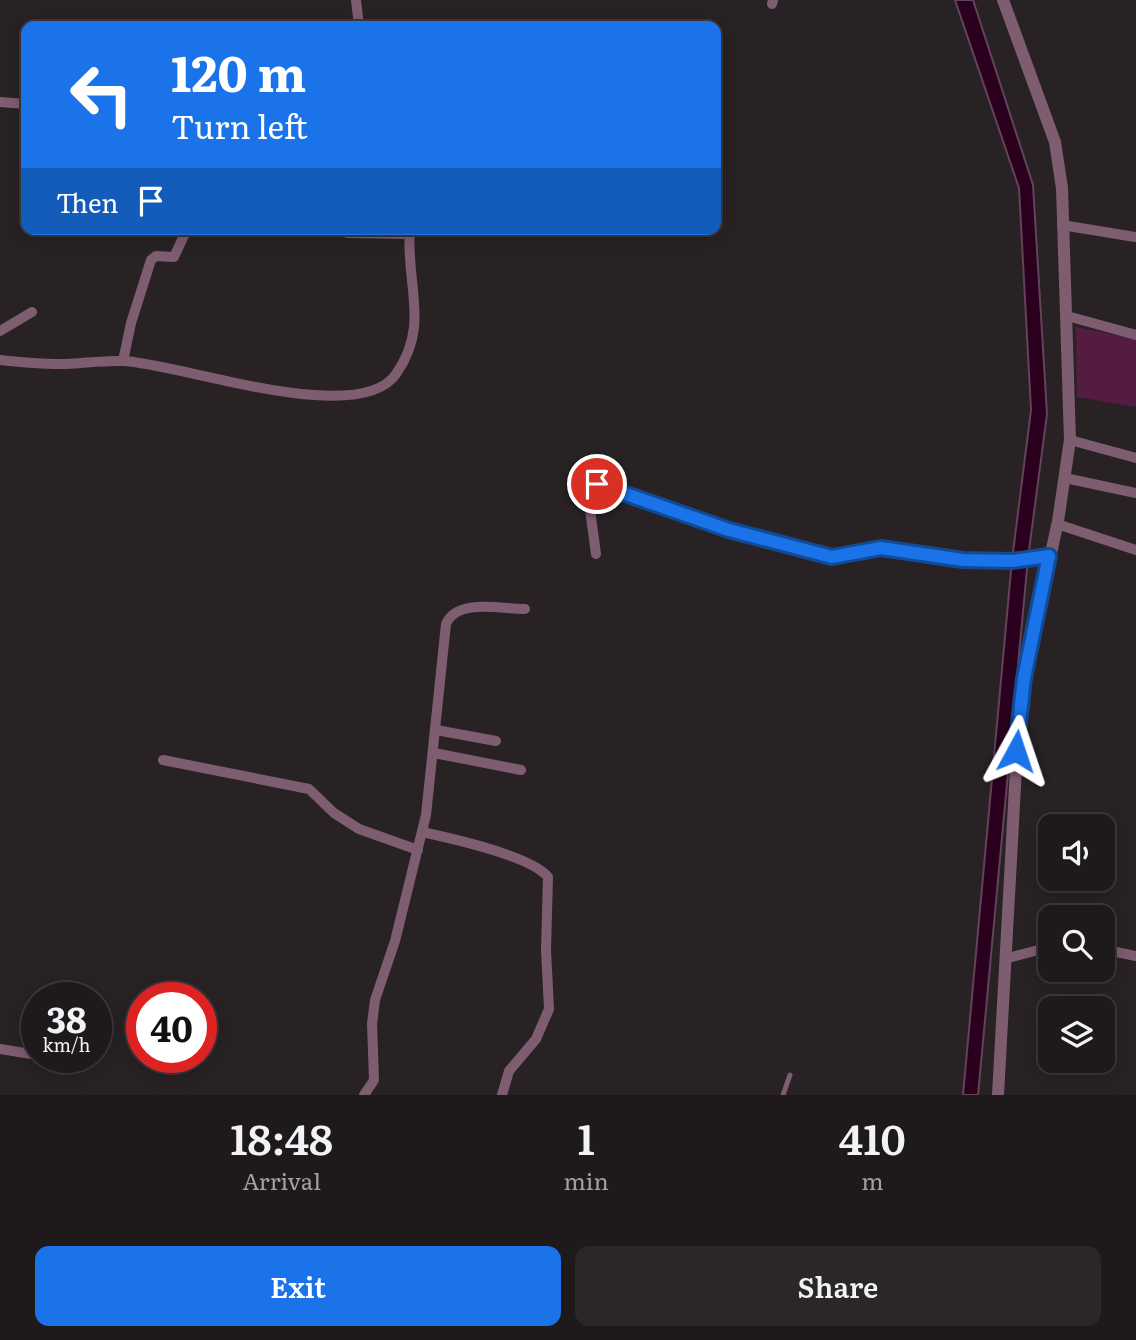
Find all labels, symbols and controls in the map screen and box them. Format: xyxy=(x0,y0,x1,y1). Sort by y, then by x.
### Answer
text: 120 m xyxy=(171,34,306,107)
icon: left xyxy=(56,49,147,140)
text: Turn left xyxy=(171,101,308,149)
text: Then xyxy=(56,182,118,221)
icon: arrive xyxy=(132,182,170,220)
pin xyxy=(567,454,627,514)
icon: arrive xyxy=(578,465,616,503)
position arrow xyxy=(979,714,1053,788)
map controls xyxy=(1038,814,1115,1073)
button: sound xyxy=(1038,814,1115,891)
button: search xyxy=(1038,905,1115,982)
speed limit sign: 40 xyxy=(126,982,217,1073)
text: 38 xyxy=(46,992,87,1044)
button: layers xyxy=(1038,996,1115,1073)
text: km/h xyxy=(43,1031,90,1058)
text: 18:48 xyxy=(230,1106,333,1168)
text: 1 xyxy=(577,1106,595,1168)
text: 410 xyxy=(839,1106,906,1168)
text: Arrival xyxy=(242,1163,321,1197)
text: min xyxy=(563,1163,609,1197)
text: m xyxy=(861,1163,883,1197)
button: Exit xyxy=(35,1246,561,1326)
button: Share xyxy=(575,1246,1101,1326)

